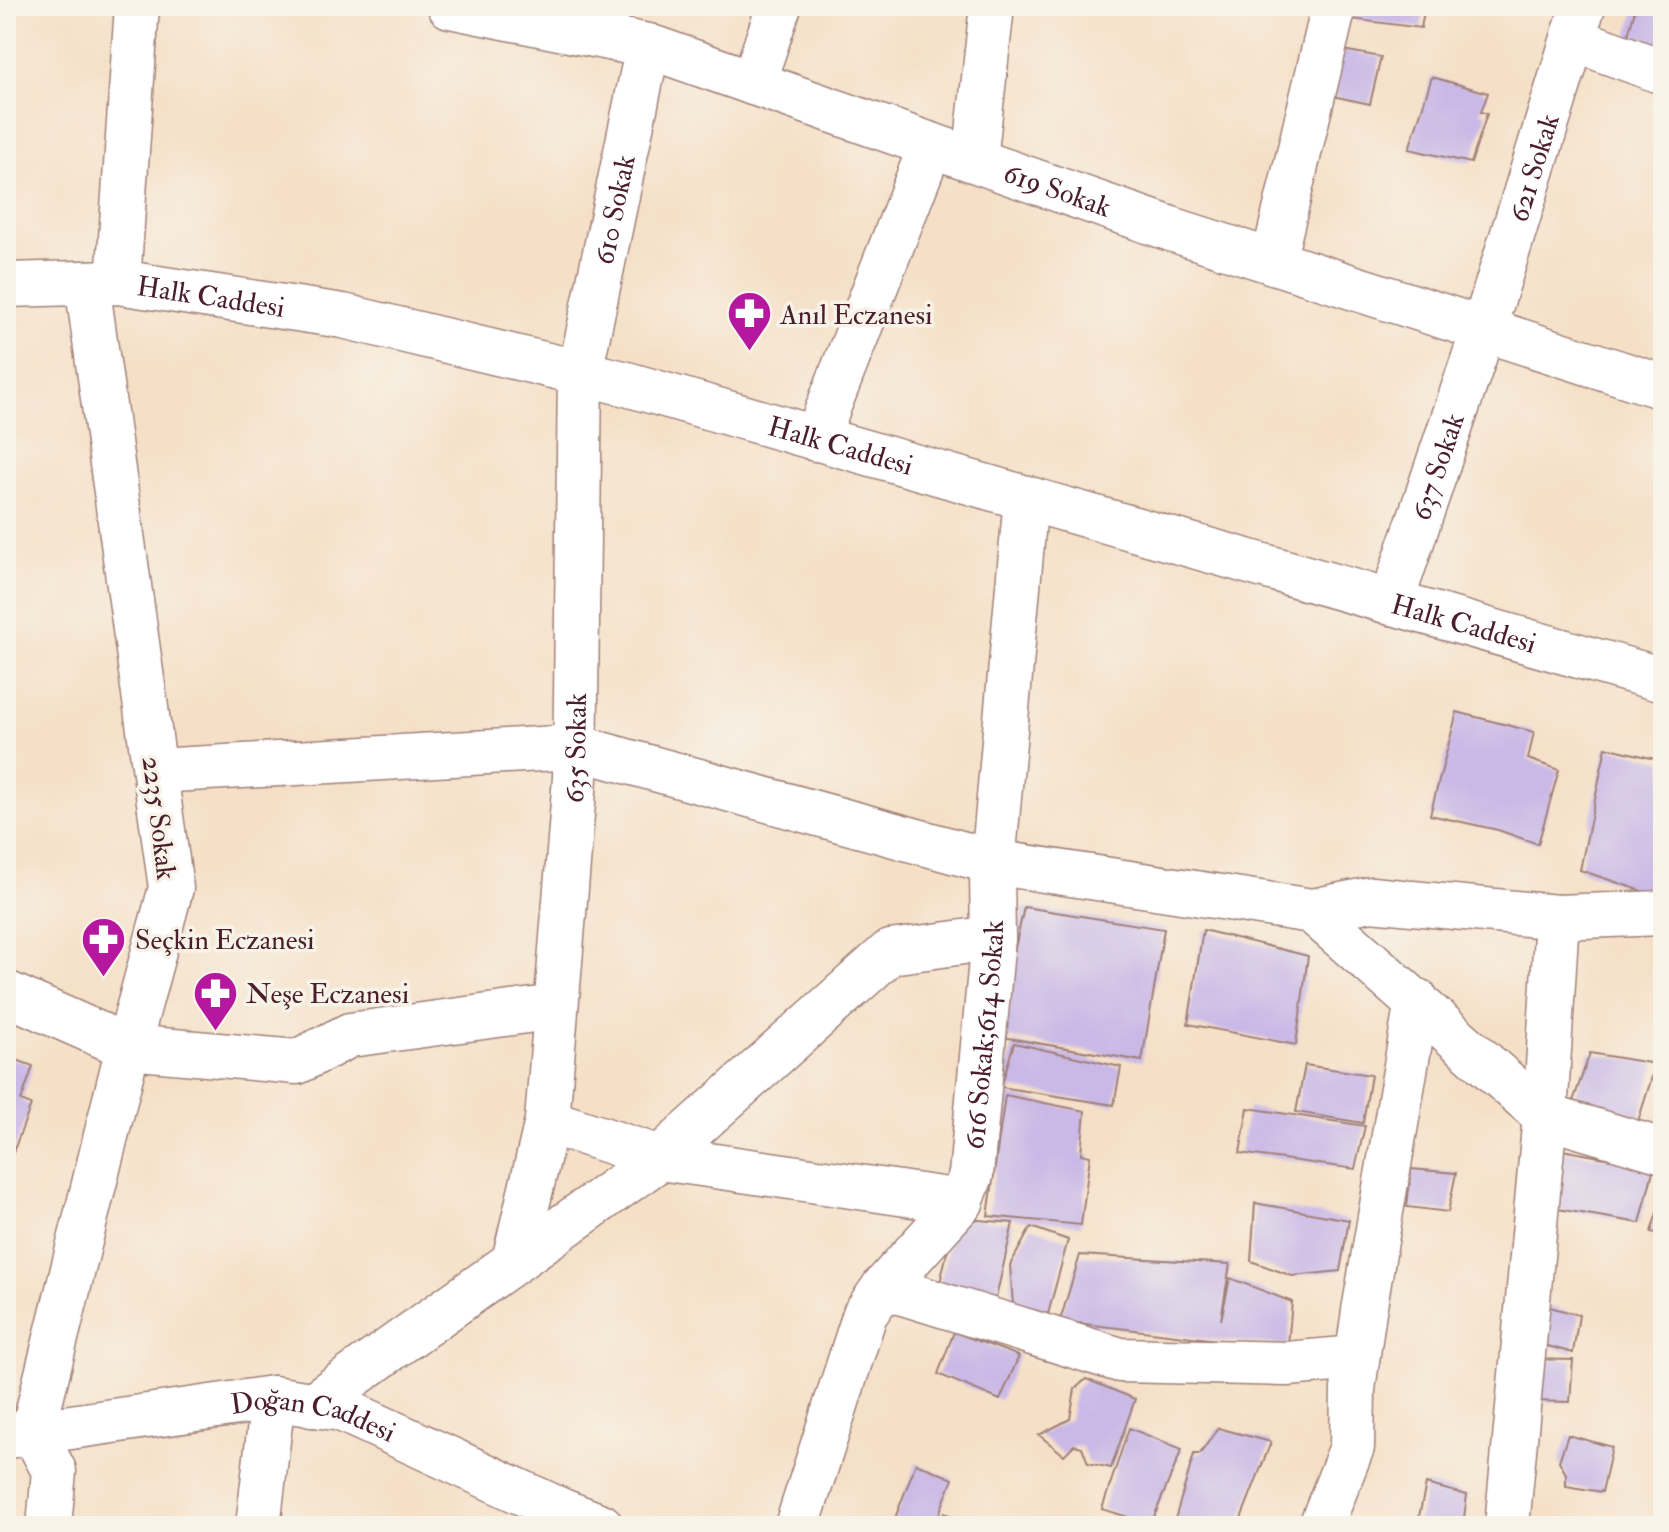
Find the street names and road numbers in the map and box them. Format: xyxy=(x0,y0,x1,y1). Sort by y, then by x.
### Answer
street label: 621 Sokak xyxy=(1502,109,1568,226)
street label: 610 Sokak xyxy=(587,151,644,268)
street label: 619 Sokak xyxy=(999,156,1116,226)
street label: Halk Caddesi xyxy=(134,269,287,326)
street label: 637 Sokak xyxy=(1404,408,1473,525)
street label: Halk Caddesi xyxy=(764,409,917,484)
street label: Halk Caddesi xyxy=(1387,587,1540,662)
street label: 635 Sokak xyxy=(557,692,595,805)
street label: 2235 Sokak xyxy=(134,754,184,883)
street label: 616 Sokak;614 Sokak xyxy=(957,919,1012,1151)
street label: Doğan Caddesi xyxy=(228,1381,401,1451)

